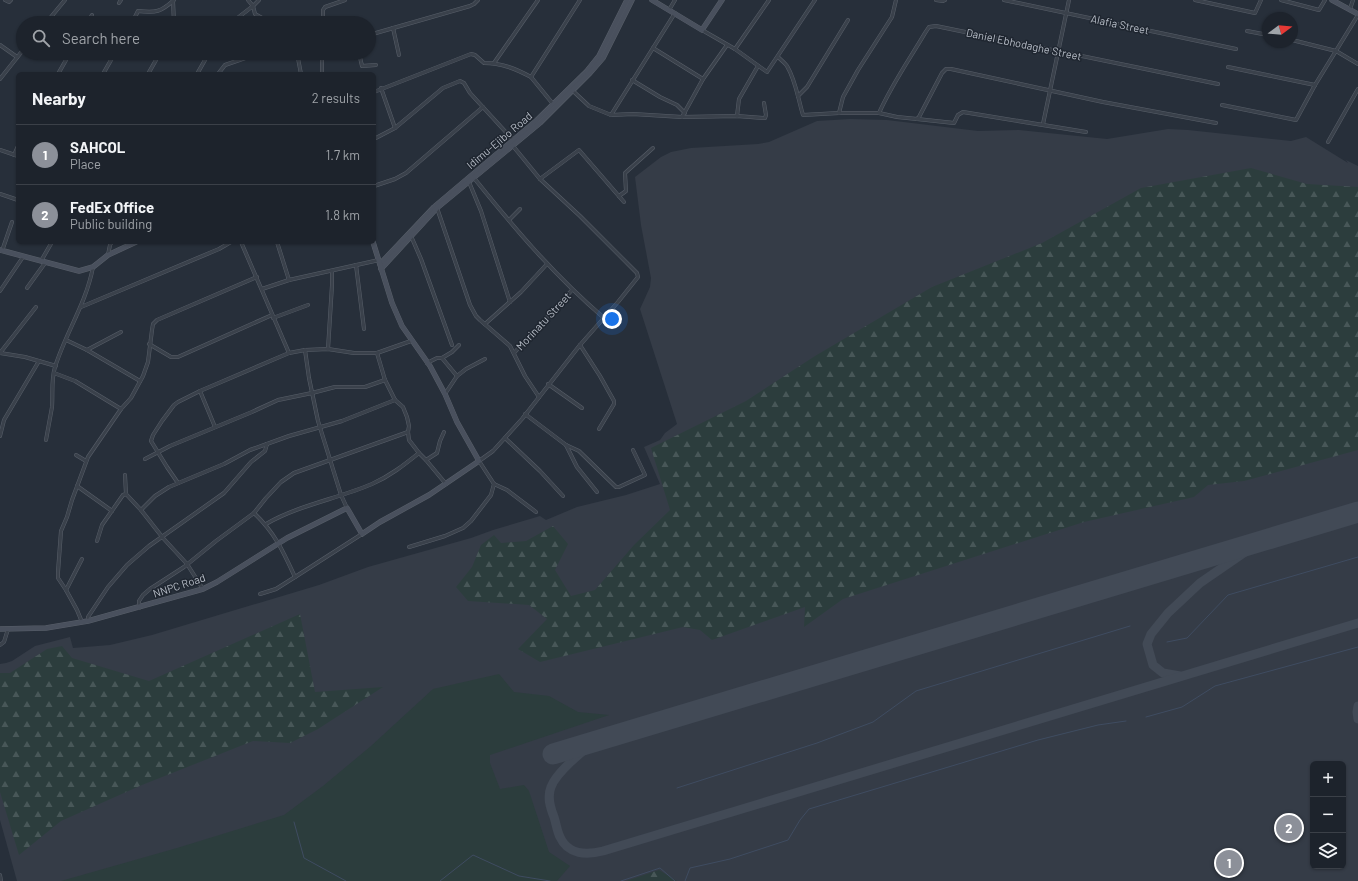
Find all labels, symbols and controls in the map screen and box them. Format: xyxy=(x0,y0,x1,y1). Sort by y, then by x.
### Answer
street label: Alafia Street xyxy=(1090,11,1150,37)
north arrow xyxy=(1262,12,1298,48)
search box xyxy=(16,16,376,60)
street label: Daniel Ebhodaghe Street xyxy=(965,25,1083,63)
icon: search xyxy=(30,27,52,49)
text: Search here xyxy=(62,29,140,47)
text: Nearby xyxy=(32,88,86,108)
text: 2 results xyxy=(312,90,360,106)
street label: Idimu-Ejibo Road xyxy=(464,109,534,171)
text: SAHCOL xyxy=(70,138,125,156)
text: 1 xyxy=(43,147,47,163)
text: 1.7 km xyxy=(326,147,360,163)
text: Place xyxy=(70,156,101,172)
text: FedEx Office xyxy=(70,198,154,216)
text: 2 xyxy=(41,207,49,223)
text: 1.8 km xyxy=(325,207,360,223)
text: Public building xyxy=(70,216,152,232)
street label: Morinatu Street xyxy=(513,289,573,353)
your location xyxy=(602,309,622,329)
street label: NNPC Road xyxy=(151,570,207,600)
map controls xyxy=(1310,761,1346,869)
button: + xyxy=(1310,761,1346,797)
button: − xyxy=(1310,797,1346,833)
pin: 2 xyxy=(1276,813,1302,843)
button: layers xyxy=(1310,833,1346,869)
pin: 1 xyxy=(1216,848,1242,878)

